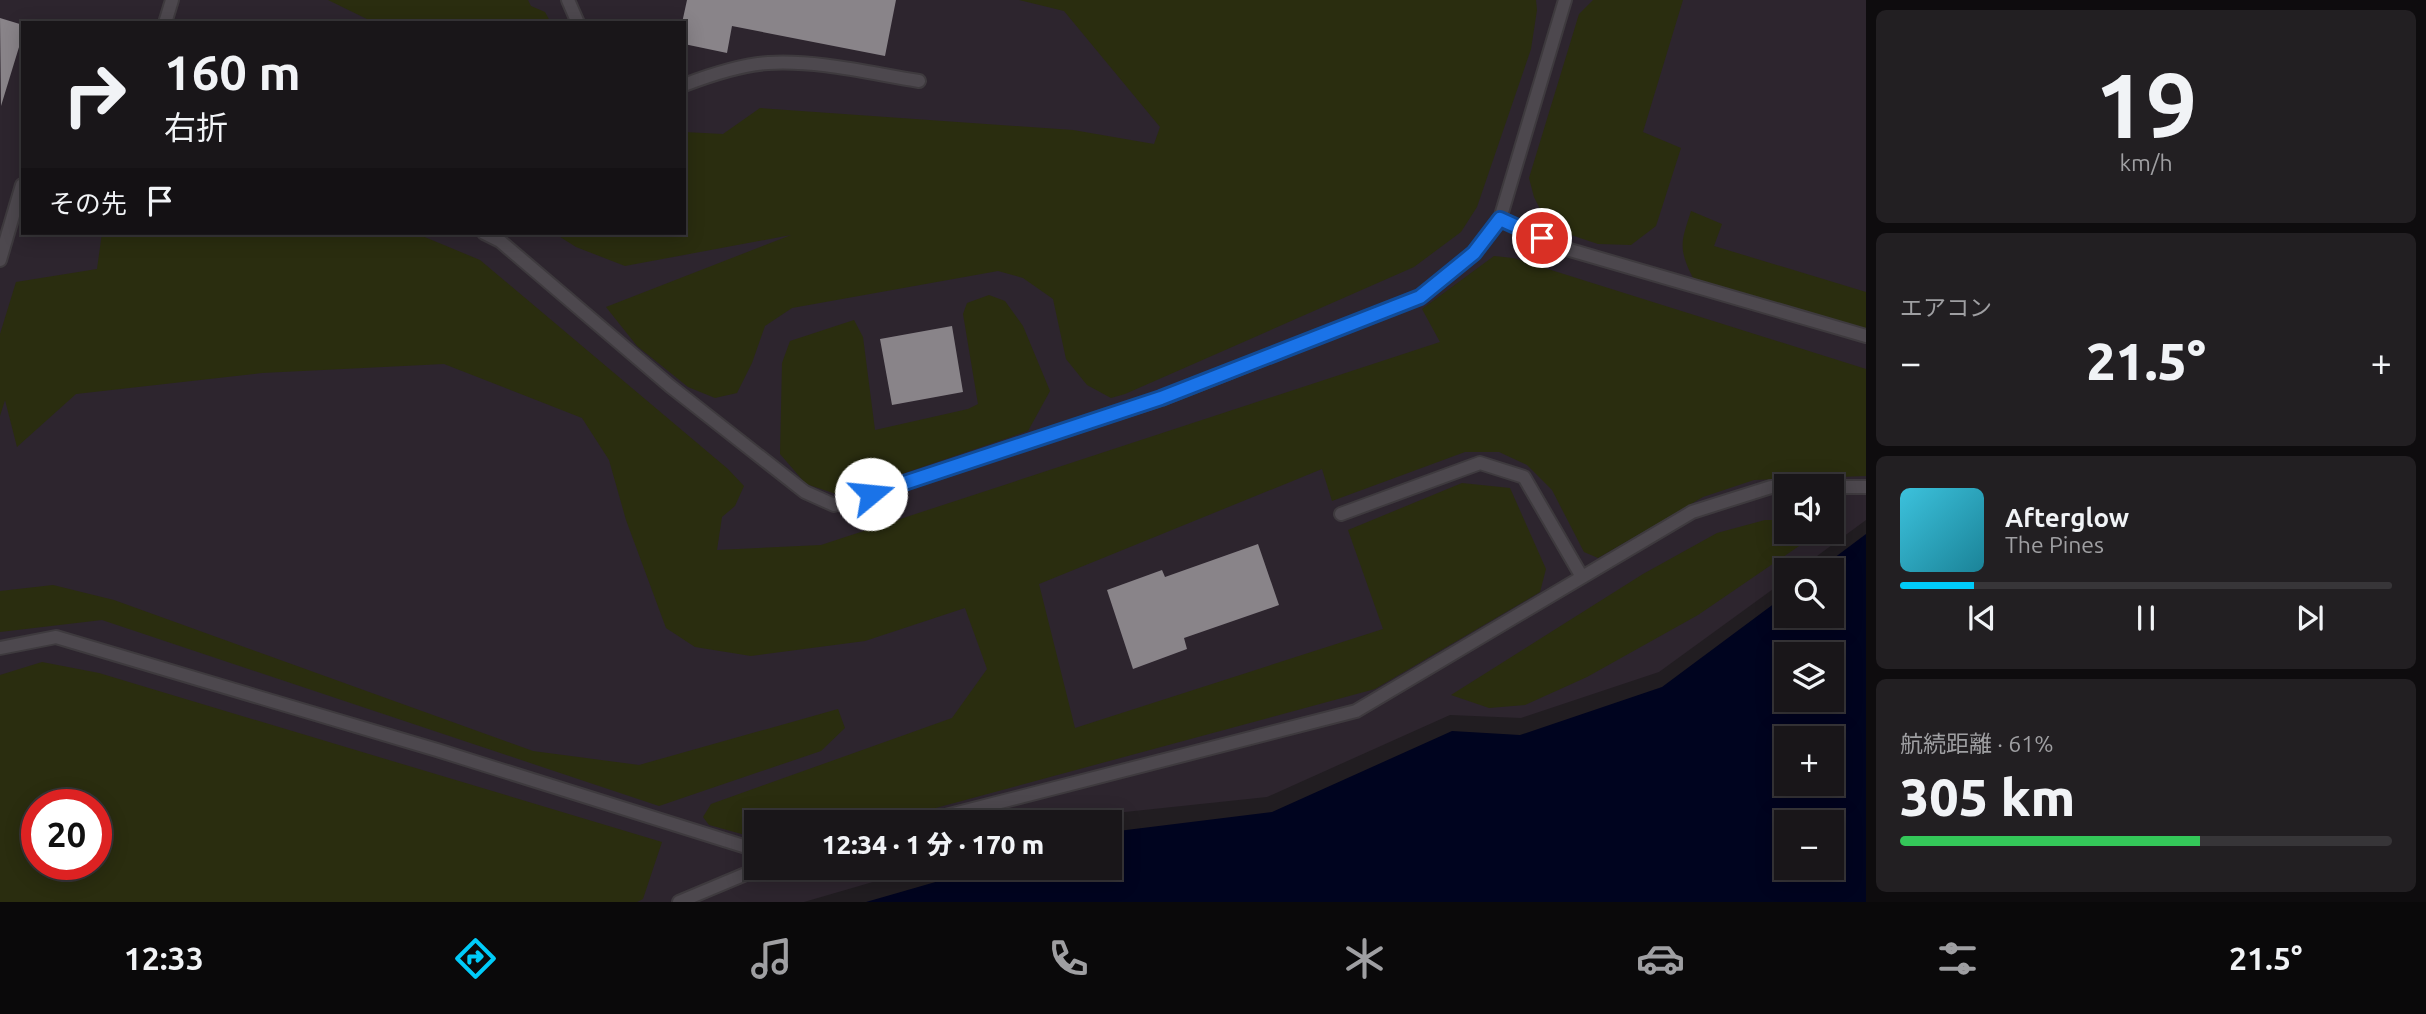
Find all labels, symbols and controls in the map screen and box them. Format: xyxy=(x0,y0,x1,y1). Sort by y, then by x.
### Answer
text: 160 m xyxy=(164,44,301,99)
icon: right xyxy=(49,49,140,140)
text: 19 xyxy=(2095,53,2197,155)
text: 右折 xyxy=(164,109,228,145)
text: km/h xyxy=(2119,150,2173,175)
icon: arrive xyxy=(141,182,179,220)
text: その先 xyxy=(49,189,127,218)
pin xyxy=(1512,208,1572,268)
icon: arrive xyxy=(1523,219,1561,257)
text: エアコン xyxy=(1900,295,1992,320)
text: 21.5° xyxy=(2086,332,2206,390)
text: − xyxy=(1900,341,1921,383)
text: + xyxy=(2371,341,2392,383)
position arrow xyxy=(834,457,908,531)
map controls xyxy=(1774,474,1844,880)
button: sound xyxy=(1774,474,1844,544)
text: Afterglow xyxy=(2005,503,2129,532)
text: The Pines xyxy=(2005,532,2104,557)
button: search xyxy=(1774,558,1844,628)
icon: previous xyxy=(1963,599,2001,637)
icon: pause xyxy=(2127,599,2165,637)
icon: next xyxy=(2291,599,2329,637)
button: layers xyxy=(1774,642,1844,712)
button: + xyxy=(1774,726,1844,796)
text: 航続距離 · 61% xyxy=(1900,731,2053,756)
text: 305 km xyxy=(1900,768,2075,826)
speed limit sign: 20 xyxy=(21,789,112,880)
button: − xyxy=(1774,810,1844,880)
text: 12:34 · 1 分 · 170 m xyxy=(822,830,1044,859)
icon: directions xyxy=(451,934,500,983)
icon: music xyxy=(747,934,796,983)
icon: phone xyxy=(1044,934,1093,983)
icon: climate xyxy=(1340,934,1389,983)
icon: car xyxy=(1636,934,1685,983)
icon: filters xyxy=(1933,934,1982,983)
text: 12:33 xyxy=(124,940,204,976)
text: 21.5° xyxy=(2229,940,2302,976)

